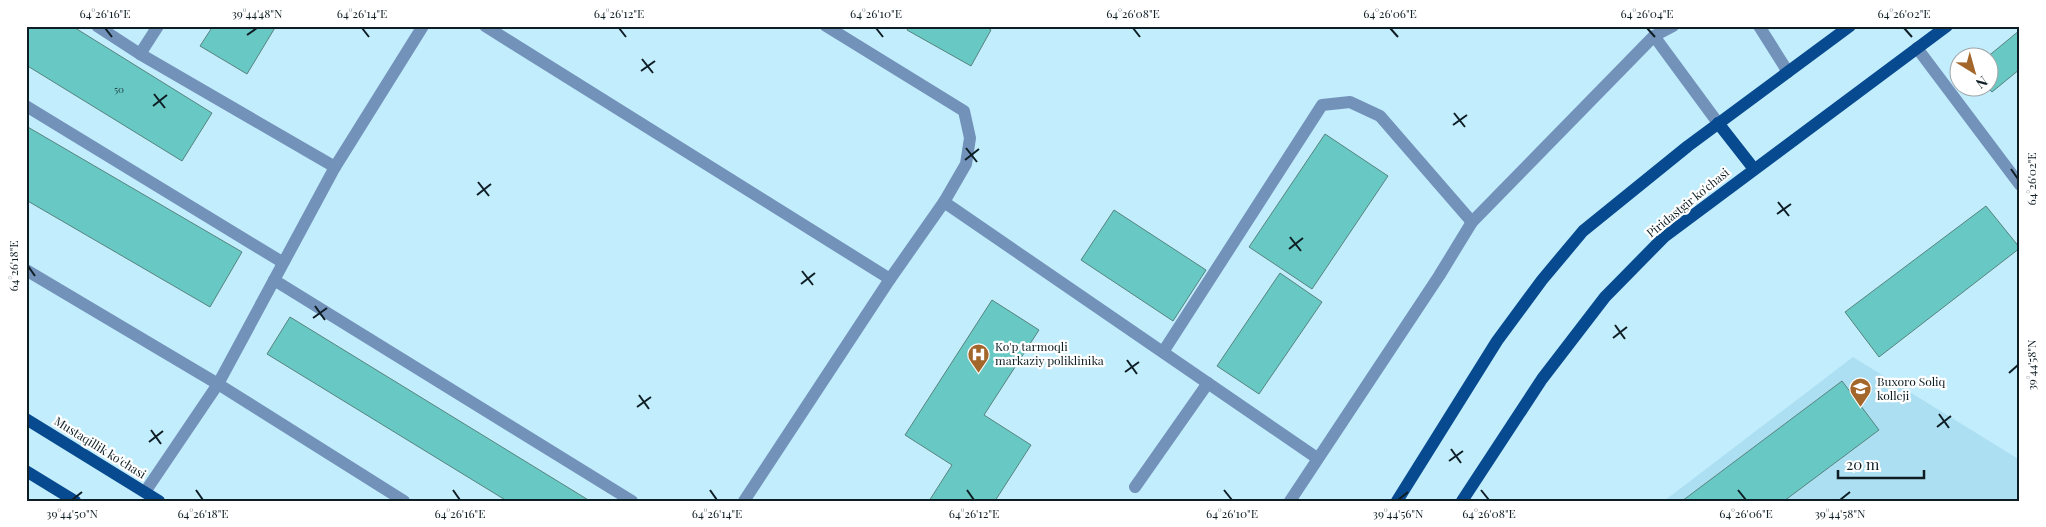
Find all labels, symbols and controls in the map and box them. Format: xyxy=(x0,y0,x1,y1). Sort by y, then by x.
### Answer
text: 64°26'16"E xyxy=(80,5,130,21)
text: 39°44'48"N xyxy=(231,5,283,21)
text: 64°26'14"E xyxy=(337,5,387,21)
text: 64°26'12"E xyxy=(594,5,644,21)
text: 64°26'10"E xyxy=(850,5,902,21)
text: 64°26'08"E xyxy=(1106,5,1160,21)
text: 64°26'06"E xyxy=(1363,5,1417,21)
text: 64°26'04"E xyxy=(1620,5,1674,21)
text: 64°26'02"E xyxy=(1877,5,1931,21)
north arrow xyxy=(1948,48,1998,98)
text: N xyxy=(1972,72,1992,93)
house number: 50 xyxy=(114,82,124,96)
text: 64°26'02"E xyxy=(2023,152,2039,206)
street label: Piridastgir ko'chasi xyxy=(1643,164,1732,240)
text: 64°26'18"E xyxy=(5,240,21,292)
place label: Ko'p tarmoqli markaziy poliklinika xyxy=(995,338,1104,368)
text: 39°44'58"N xyxy=(2023,339,2039,391)
hospital icon: Ko'p tarmoqli markaziy poliklinika xyxy=(967,342,991,373)
place label: Buxoro Soliq kolleji xyxy=(1877,373,1946,403)
school or university icon: Buxoro Soliq kolleji xyxy=(1849,377,1873,408)
street label: Mustaqillik ko'chasi xyxy=(52,413,150,482)
scale bar xyxy=(1838,447,1925,479)
text: 20 m xyxy=(1846,454,1880,474)
text: 39°44'50"N xyxy=(46,505,98,521)
text: 64°26'18"E xyxy=(177,505,229,521)
text: 64°26'16"E xyxy=(435,505,485,521)
text: 64°26'14"E xyxy=(692,505,742,521)
text: 64°26'12"E xyxy=(949,505,999,521)
text: 64°26'10"E xyxy=(1206,505,1258,521)
text: 39°44'56"N xyxy=(1373,505,1424,521)
text: 64°26'08"E xyxy=(1462,505,1516,521)
text: 64°26'06"E xyxy=(1719,505,1773,521)
text: 39°44'58"N xyxy=(1814,505,1866,521)

